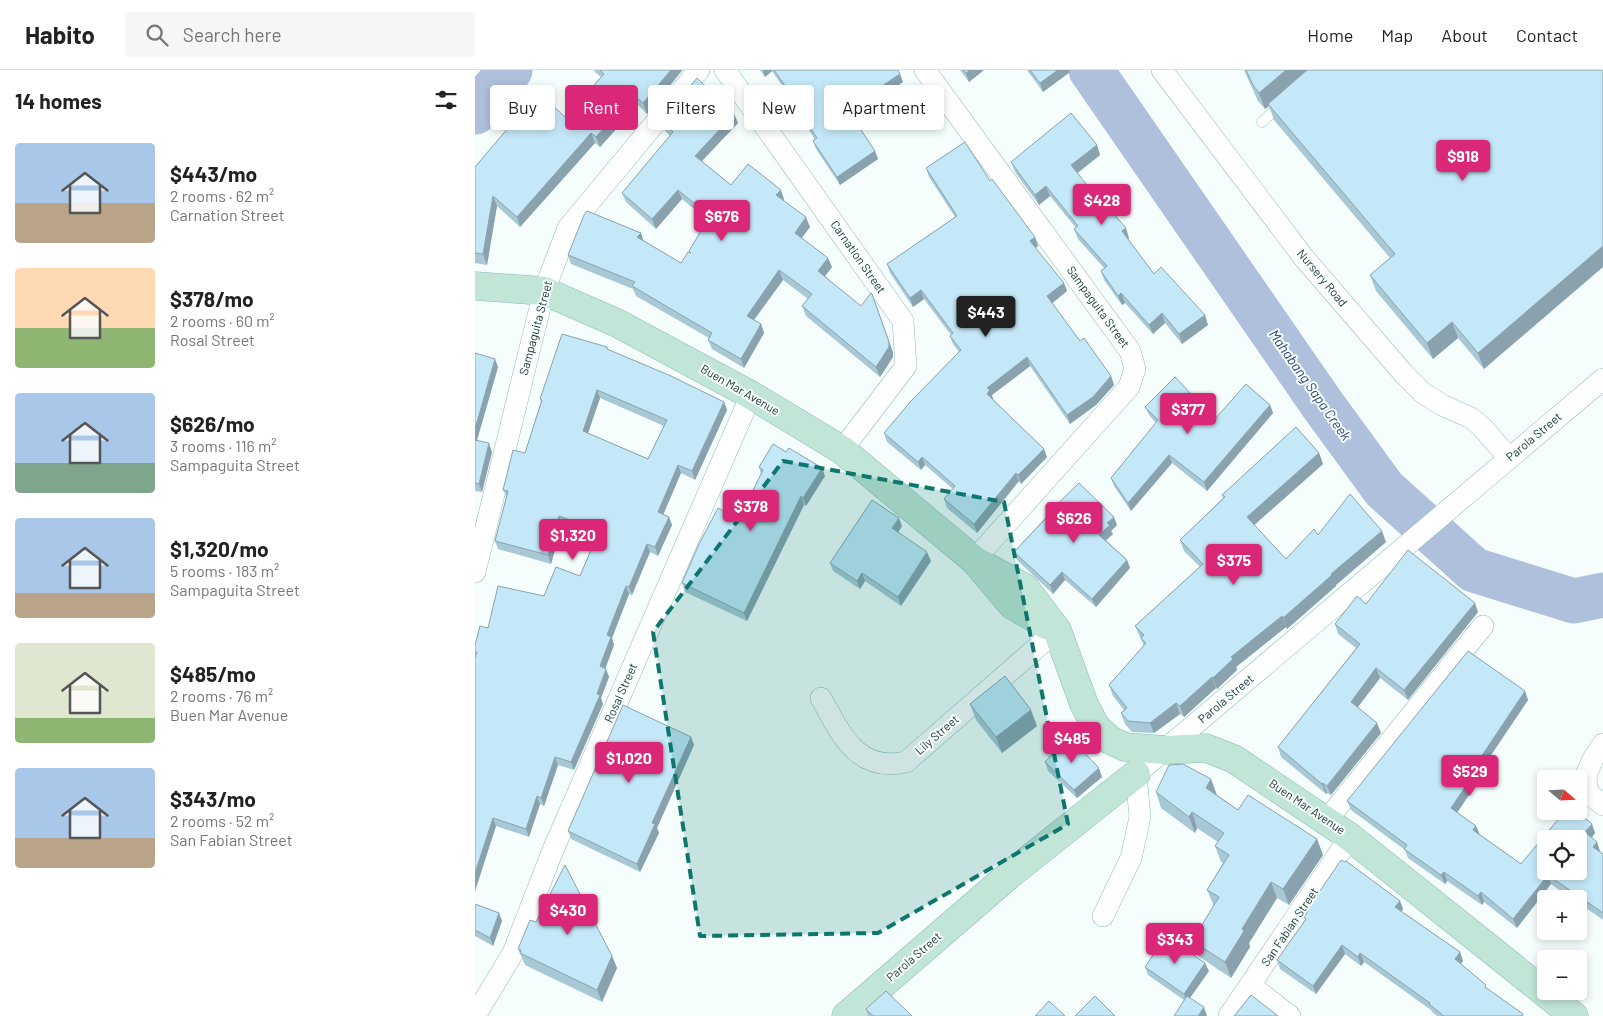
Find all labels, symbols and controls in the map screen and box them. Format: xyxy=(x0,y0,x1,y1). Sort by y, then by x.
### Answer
search box xyxy=(125,12,475,57)
text: Habito xyxy=(25,20,95,49)
icon: search xyxy=(143,21,171,49)
text: Search here xyxy=(183,23,282,46)
text: Home xyxy=(1307,24,1353,46)
text: Map xyxy=(1381,24,1413,46)
text: About xyxy=(1441,24,1488,46)
text: Contact xyxy=(1516,24,1578,46)
chip: Buy xyxy=(490,85,555,130)
chip: Rent xyxy=(565,85,638,130)
chip: Filters xyxy=(648,85,734,130)
chip: New xyxy=(744,85,814,130)
chip: Apartment xyxy=(824,85,944,130)
icon: filters xyxy=(432,86,460,114)
text: 14 homes xyxy=(15,88,102,113)
pin: $918 xyxy=(1433,140,1493,182)
text: $918 xyxy=(1447,146,1479,165)
text: $443/mo xyxy=(170,161,257,186)
icon: home xyxy=(55,163,115,223)
pin: $428 xyxy=(1072,184,1132,226)
text: 2 rooms · 62 m² xyxy=(170,186,274,205)
text: $428 xyxy=(1084,190,1120,209)
pin: $676 xyxy=(692,200,752,242)
text: Carnation Street xyxy=(170,205,284,224)
text: $676 xyxy=(705,206,739,225)
street label: Carnation Street xyxy=(828,217,889,296)
street label: Nursery Road xyxy=(1295,246,1351,309)
street label: Sampaguita Street xyxy=(1065,263,1133,350)
street label: Sampaguita Street xyxy=(516,279,554,377)
text: $378/mo xyxy=(170,286,254,311)
icon: home xyxy=(55,288,115,348)
pin: $443 xyxy=(956,296,1016,338)
text: $443 xyxy=(967,302,1005,321)
text: 2 rooms · 60 m² xyxy=(170,311,275,330)
water label: Mahabang Sapa Creek xyxy=(1266,326,1355,444)
text: Rosal Street xyxy=(170,330,255,349)
street label: Buen Mar Avenue xyxy=(699,361,782,417)
pin: $377 xyxy=(1158,392,1218,435)
text: $377 xyxy=(1171,399,1205,418)
street label: Parola Street xyxy=(1503,409,1564,463)
text: $626/mo xyxy=(170,411,255,436)
icon: home xyxy=(55,413,115,473)
text: 3 rooms · 116 m² xyxy=(170,436,276,455)
text: Sampaguita Street xyxy=(170,455,300,474)
pin: $378 xyxy=(721,490,781,532)
text: $378 xyxy=(734,496,768,515)
pin: $626 xyxy=(1044,502,1104,544)
text: $626 xyxy=(1056,508,1092,527)
pin: $1,320 xyxy=(532,518,614,561)
text: $1,320 xyxy=(550,525,596,544)
text: $1,320/mo xyxy=(170,536,269,561)
icon: home xyxy=(55,538,115,598)
pin: $375 xyxy=(1204,544,1264,586)
text: $375 xyxy=(1217,550,1251,569)
text: 5 rooms · 183 m² xyxy=(170,561,279,580)
text: Sampaguita Street xyxy=(170,580,300,599)
text: $485/mo xyxy=(170,661,256,686)
street label: Rosal Street xyxy=(601,661,639,725)
icon: home xyxy=(55,663,115,723)
street label: Parola Street xyxy=(1195,671,1256,725)
text: 2 rooms · 76 m² xyxy=(170,686,273,705)
text: Buen Mar Avenue xyxy=(170,705,288,724)
street label: Lily Street xyxy=(912,711,961,757)
pin: $485 xyxy=(1042,722,1102,764)
text: $485 xyxy=(1054,728,1090,747)
pin: $1,020 xyxy=(588,742,670,784)
text: $1,020 xyxy=(606,748,652,767)
pin: $529 xyxy=(1440,754,1500,797)
text: $529 xyxy=(1452,761,1488,780)
north arrow xyxy=(1537,770,1587,820)
map controls xyxy=(1537,770,1587,1000)
street label: Buen Mar Avenue xyxy=(1267,776,1348,837)
text: $343/mo xyxy=(170,786,256,811)
icon: home xyxy=(55,788,115,848)
text: 2 rooms · 52 m² xyxy=(170,811,274,830)
text: San Fabian Street xyxy=(170,830,293,849)
button: locate xyxy=(1537,830,1587,880)
street label: San Fabian Street xyxy=(1258,884,1321,968)
button: + xyxy=(1537,890,1587,940)
pin: $430 xyxy=(538,894,598,936)
text: $430 xyxy=(550,900,586,919)
pin: $343 xyxy=(1145,922,1205,965)
street label: Parola Street xyxy=(883,929,944,984)
text: $343 xyxy=(1157,929,1193,948)
button: − xyxy=(1537,950,1587,1000)

